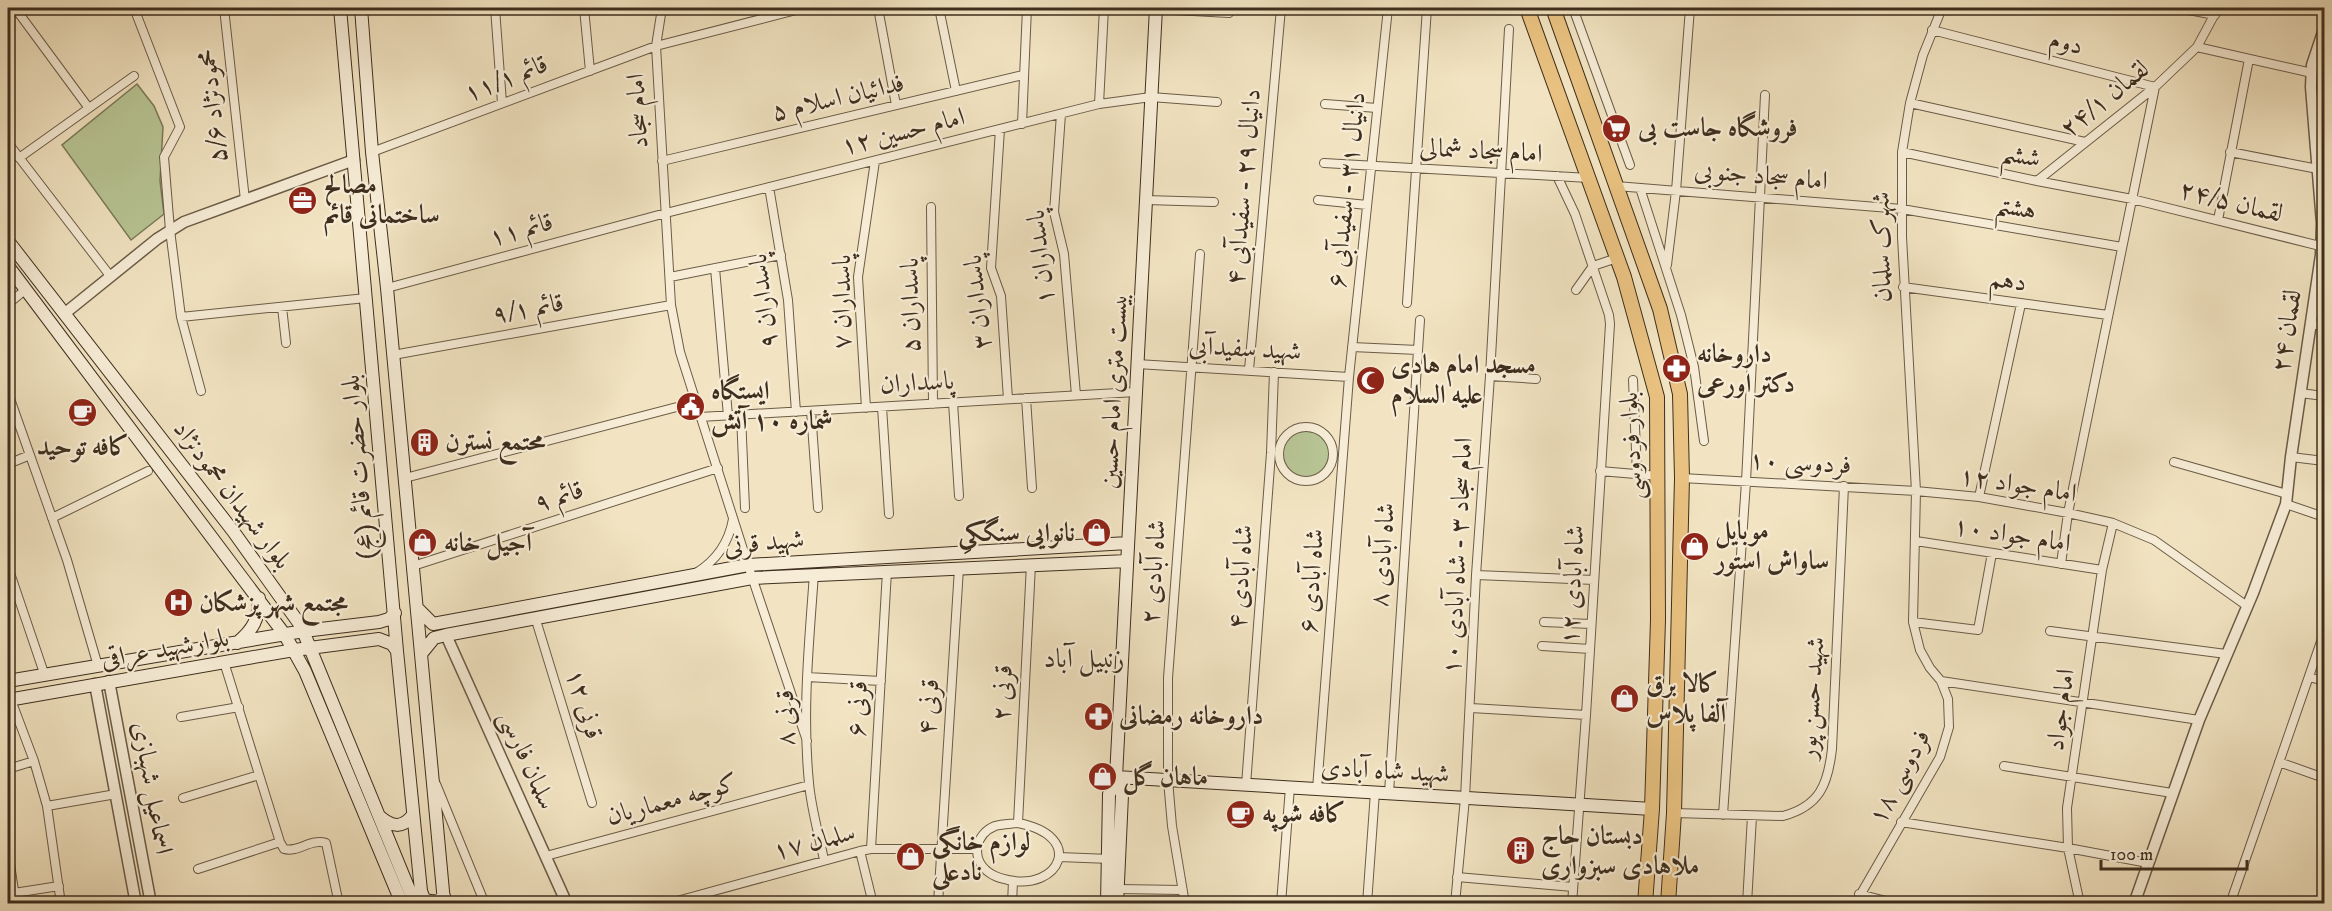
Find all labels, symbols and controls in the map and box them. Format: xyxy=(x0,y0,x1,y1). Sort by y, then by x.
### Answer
street label: دوم xyxy=(2044,23,2086,68)
street label: محمودنژاد ۵/۶ xyxy=(191,47,235,165)
street label: قائم ۱۱/۱ xyxy=(459,48,554,115)
street label: لقمان ۲۴/۱ xyxy=(2054,53,2156,145)
street label: فدائیان اسلام ۵ xyxy=(768,67,909,134)
street label: امام سجاد xyxy=(620,72,661,149)
street label: دانیال ۲۹ - سفیدآبی ۴ xyxy=(1219,87,1270,287)
street label: دانیال ۳۱ - سفیدآبی ۶ xyxy=(1320,90,1375,290)
street label: امام حسین ۱۲ xyxy=(838,101,970,168)
place label: فروشگاه جاست بی xyxy=(1637,110,1798,146)
supermarket icon: فروشگاه جاست بی xyxy=(1601,112,1633,144)
street label: امام سجاد شمالی xyxy=(1418,131,1543,176)
street label: ششم xyxy=(1997,136,2044,184)
street label: امام سجاد جنوبی xyxy=(1692,154,1829,203)
place label: مصالح ساختمانی قائم xyxy=(324,169,440,237)
street label: لقمان ۲۴/۵ xyxy=(2176,173,2286,231)
office icon: مصالح ساختمانی قائم xyxy=(287,184,319,216)
street label: هشتم xyxy=(1992,188,2039,236)
street label: شهرک سلمان xyxy=(1865,191,1899,303)
street label: قائم ۱۱ xyxy=(485,206,558,259)
street label: پاسداران ۱ xyxy=(1020,207,1063,306)
street label: پاسداران ۹ xyxy=(742,251,787,350)
street label: پاسداران ۳ xyxy=(957,252,1000,351)
street label: پاسداران ۷ xyxy=(826,253,860,350)
street label: پاسداران ۵ xyxy=(894,256,929,353)
street label: دهم xyxy=(1986,262,2029,307)
street label: قائم ۹/۱ xyxy=(490,286,567,336)
street label: لقمان ۲۴ xyxy=(2264,287,2310,375)
street label: بیست متری امام حسین xyxy=(1092,292,1141,490)
street label: شهید سفیدآبی xyxy=(1188,330,1302,369)
place label: داروخانه دکتر اورعی xyxy=(1696,338,1795,401)
place label: مسجد امام هادی علیه السلام xyxy=(1391,349,1536,417)
pharmacy icon: داروخانه دکتر اورعی xyxy=(1660,353,1692,385)
mosque icon: مسجد امام هادی علیه السلام xyxy=(1354,364,1386,396)
street label: پاسداران xyxy=(879,365,956,402)
street label: بلوار حضرت قائم (عج) xyxy=(334,373,388,561)
place label: ایستگاه شماره ۱۰ آتش xyxy=(711,373,833,438)
public building icon: ایستگاه شماره ۱۰ آتش xyxy=(674,390,706,422)
street label: بلوار فردوسی xyxy=(1613,391,1652,501)
cafe icon: کافه توحید xyxy=(67,397,99,429)
street label: بلوار شهیدان محمودنژاد xyxy=(165,414,299,576)
building icon: محتمع نسترن xyxy=(408,426,440,458)
place label: محتمع نسترن xyxy=(445,426,546,465)
place label: کافه توحید xyxy=(37,431,129,464)
street label: امام سجاد ۳ - شاه آبادی ۱۰ xyxy=(1435,437,1486,676)
street label: فردوسی ۱۰ xyxy=(1748,444,1852,483)
street label: امام جواد ۱۲ xyxy=(1956,459,2079,515)
street label: قائم ۹ xyxy=(530,474,589,525)
street label: شاه آبادی ۸ xyxy=(1363,502,1403,608)
street label: امام جواد ۱۰ xyxy=(1950,509,2073,565)
place label: نانوایی سنگکیِ xyxy=(959,515,1075,554)
place label: موبایل ساواش استور xyxy=(1712,515,1829,578)
shop icon: نانوایی سنگکیِ xyxy=(1080,517,1112,549)
street label: شاه آبادی ۲ xyxy=(1134,519,1174,625)
street label: شهید قرنی xyxy=(722,522,806,564)
street label: شاه آبادی ۴ xyxy=(1221,524,1261,630)
street label: شاه آبادی ۱۲ xyxy=(1553,524,1593,646)
place label: آجیل خانه xyxy=(444,526,535,561)
shop icon: آجیل خانه xyxy=(407,527,439,559)
street label: شاه آبادی ۶ xyxy=(1292,528,1332,634)
shop icon: موبایل ساواش استور xyxy=(1678,530,1710,562)
hospital icon: مجتمع شهر پزشکان xyxy=(162,587,194,619)
place label: مجتمع شهر پزشکان xyxy=(199,587,349,626)
street label: بلوارشهید عراقی xyxy=(98,621,232,677)
street label: شهید حسن پور xyxy=(1791,636,1834,763)
district label: زنبیل آباد xyxy=(1043,642,1125,677)
street label: قرنی ۲ xyxy=(985,664,1021,722)
street label: قرنی ۱۲ xyxy=(558,665,610,743)
street label: امام جواد xyxy=(2039,667,2088,754)
place label: کالا برق آلفا پلاس xyxy=(1646,668,1730,732)
street label: قرنی ۴ xyxy=(911,678,947,736)
street label: قرنی ۶ xyxy=(840,680,876,738)
shop icon: کالا برق آلفا پلاس xyxy=(1609,683,1641,715)
street label: قرنی ۸ xyxy=(769,689,803,747)
pharmacy icon: داروخانه رمضانی xyxy=(1082,700,1114,732)
place label: داروخانه رمضانی xyxy=(1118,700,1264,733)
street label: سلمان فارسی xyxy=(490,705,563,815)
street label: اسماعیل شهبازی xyxy=(124,719,180,857)
street label: فردوسی ۱۸ xyxy=(1861,724,1940,831)
street label: شهید شاه آبادی xyxy=(1320,751,1450,791)
place label: ماهان گل xyxy=(1123,760,1208,795)
shop icon: ماهان گل xyxy=(1086,761,1118,793)
street label: کوچه معماریان xyxy=(603,767,741,833)
cafe icon: کافه شوپه xyxy=(1225,798,1257,830)
place label: کافه شوپه xyxy=(1262,798,1346,832)
street label: سلمان ۱۷ xyxy=(769,816,859,868)
place label: دبستان حاج ملاهادی سبزواری xyxy=(1541,820,1699,883)
place label: لوازم خانگی نادعلی xyxy=(931,825,1030,892)
scale bar xyxy=(2101,833,2246,871)
building icon: دبستان حاج ملاهادی سبزواری xyxy=(1504,835,1536,867)
shop icon: لوازم خانگی نادعلی xyxy=(895,841,927,873)
text: 100 m xyxy=(2110,844,2153,866)

